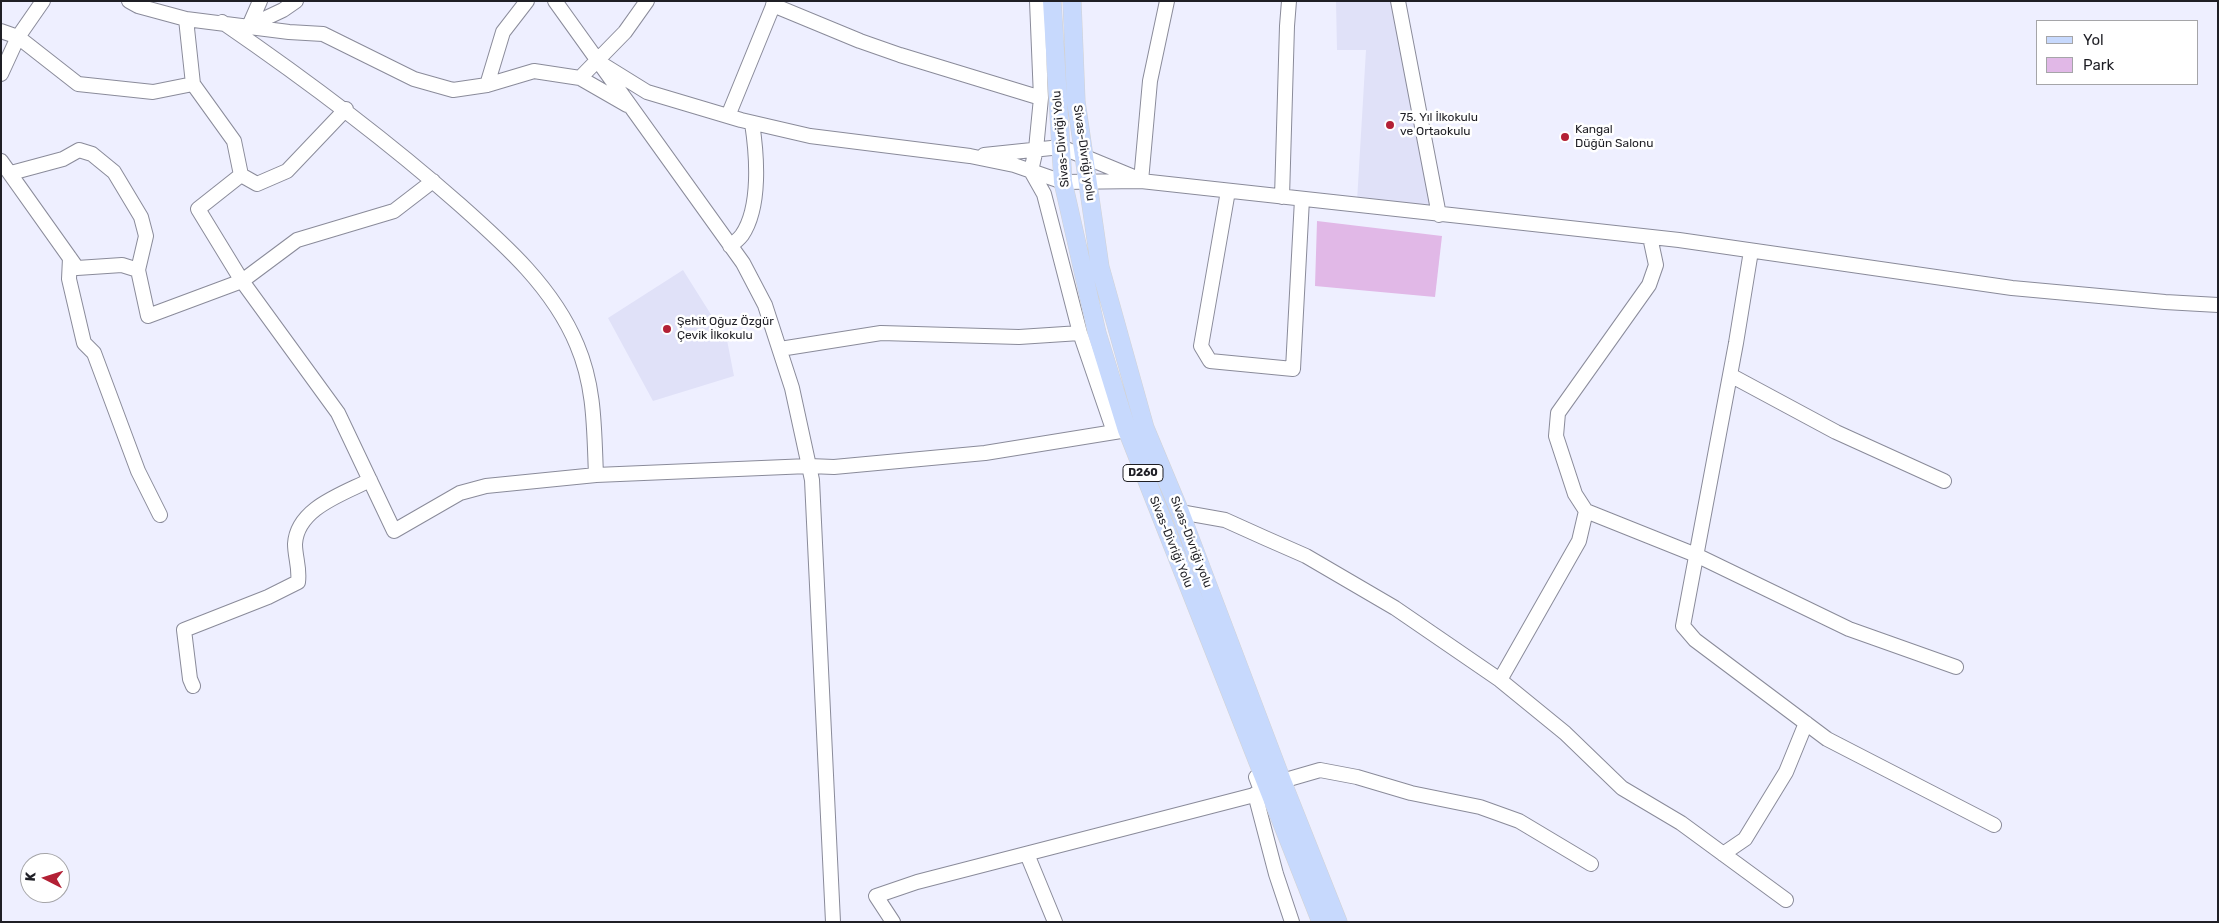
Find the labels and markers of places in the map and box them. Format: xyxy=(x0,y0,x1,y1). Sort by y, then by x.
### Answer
place label: 75. Yıl İlkokulu ve Ortaokulu xyxy=(1400,111,1478,139)
marker: 75. Yıl İlkokulu ve Ortaokulu xyxy=(1384,119,1396,131)
place label: Kangal Düğün Salonu xyxy=(1575,123,1653,151)
marker: Kangal Düğün Salonu xyxy=(1559,131,1571,143)
place label: Şehit Oğuz Özgür Çevik İlkokulu xyxy=(677,315,774,343)
marker: Şehit Oğuz Özgür Çevik İlkokulu xyxy=(661,323,673,335)

